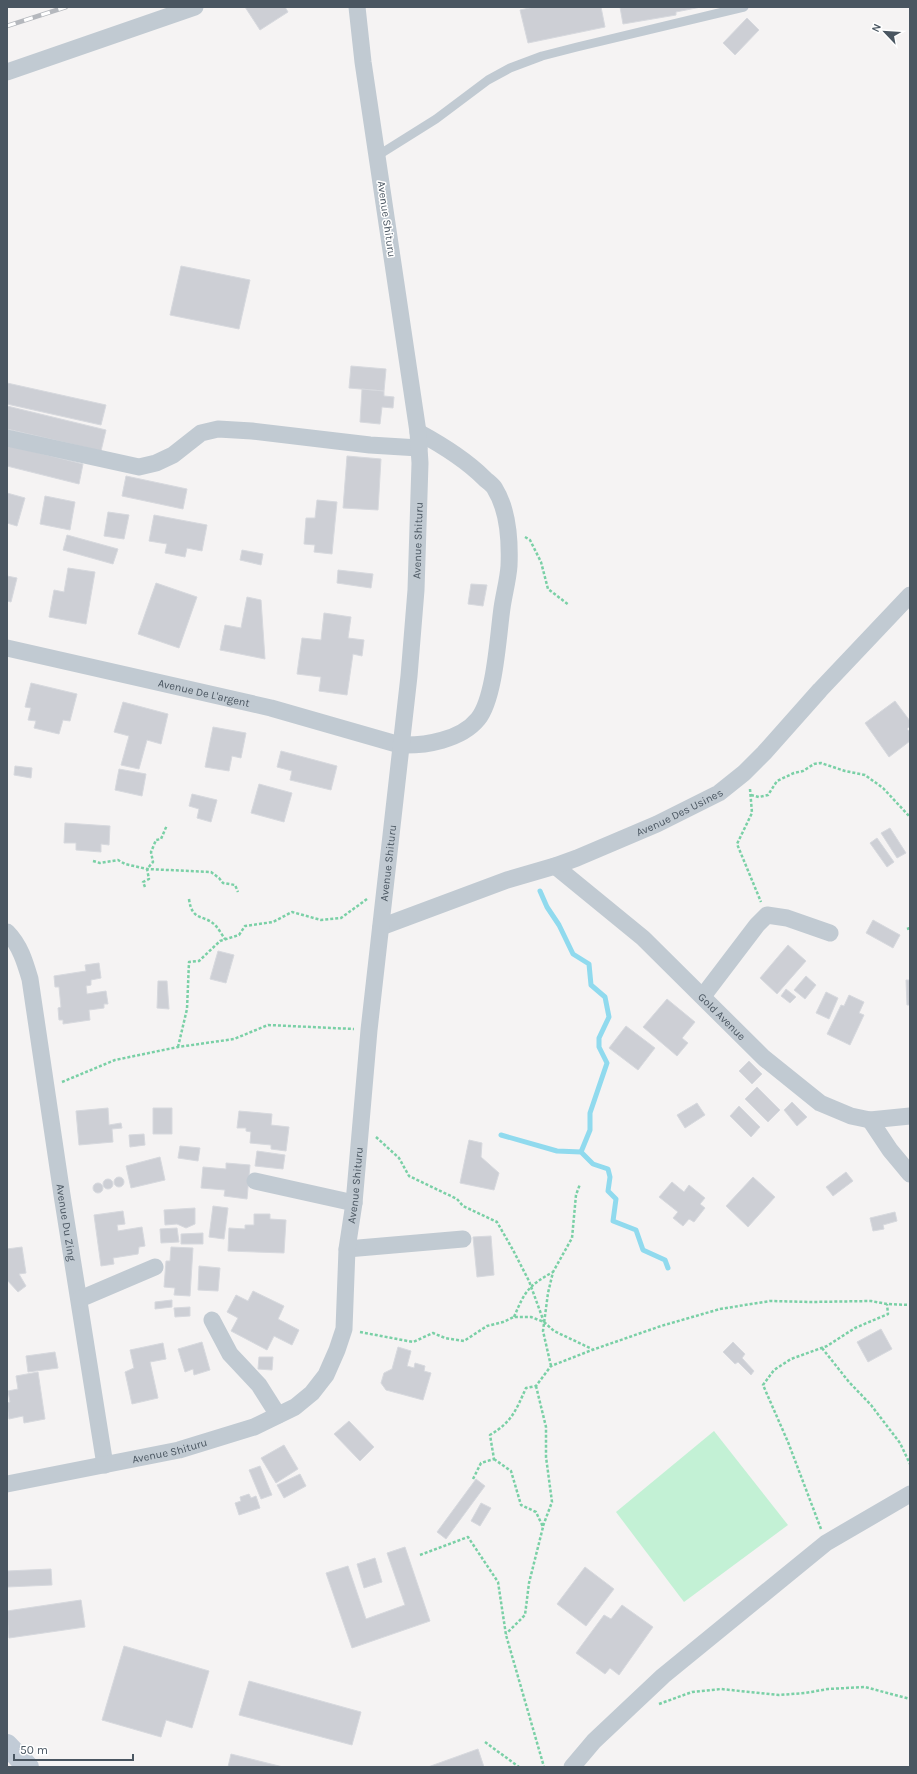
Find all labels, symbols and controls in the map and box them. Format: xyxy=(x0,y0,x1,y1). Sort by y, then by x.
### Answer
north arrow xyxy=(865,12,905,52)
text: N xyxy=(869,22,884,34)
street label: Avenue Shituru xyxy=(375,180,398,258)
street label: Avenue Shituru xyxy=(410,502,426,579)
street label: Avenue De L'argent xyxy=(157,677,251,710)
street label: Avenue Des Usines xyxy=(634,786,726,839)
street label: Avenue Shituru xyxy=(378,824,399,902)
street label: Gold Avenue xyxy=(695,990,748,1043)
street label: Avenue Shituru xyxy=(345,1146,366,1225)
street label: Avenue Du Zing xyxy=(53,1183,79,1263)
street label: Avenue Shituru xyxy=(131,1436,209,1466)
scale bar xyxy=(14,1736,133,1762)
text: 50 m xyxy=(20,1743,48,1757)

